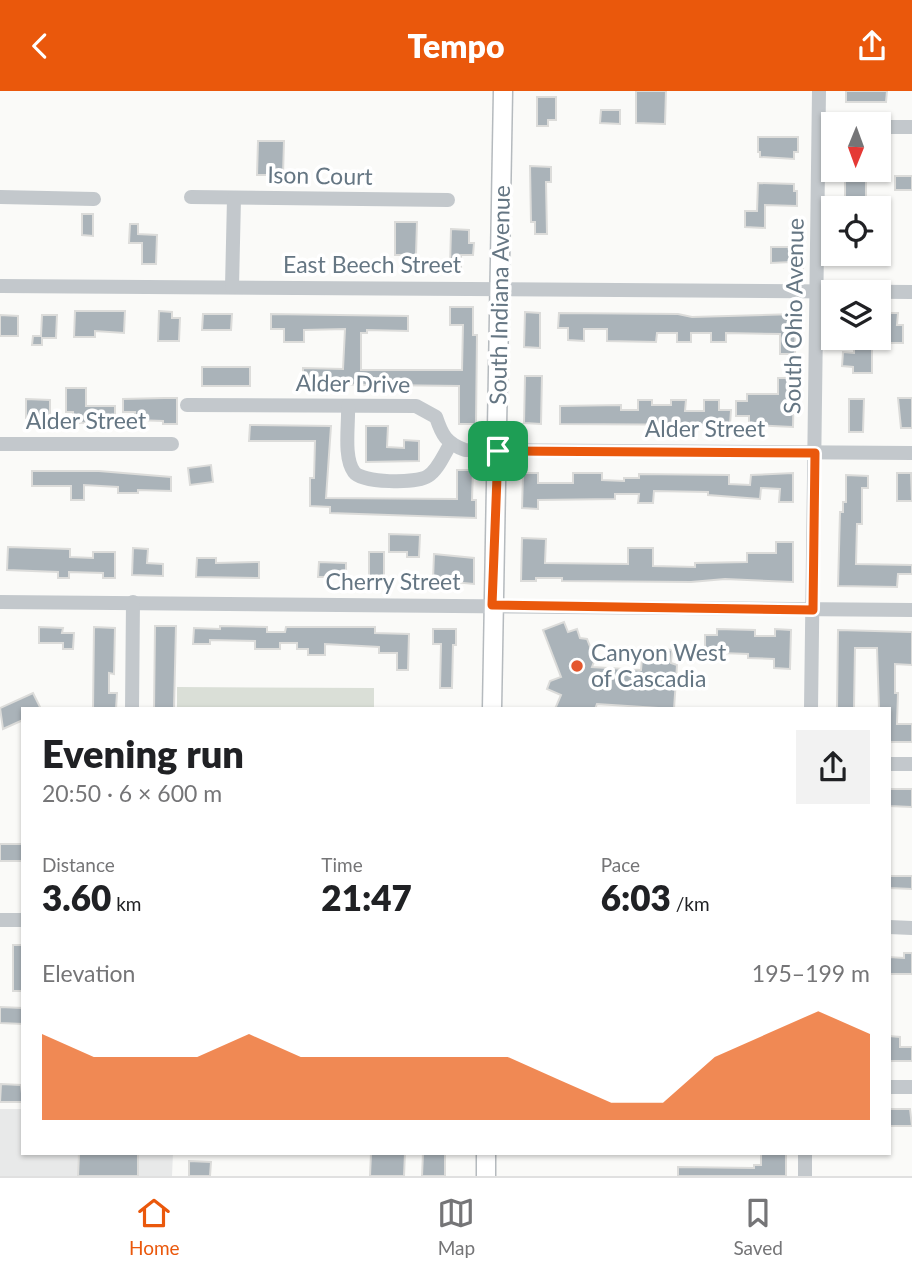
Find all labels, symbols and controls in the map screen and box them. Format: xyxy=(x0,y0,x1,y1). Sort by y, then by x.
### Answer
text: Tempo xyxy=(407,26,505,65)
icon: back xyxy=(21,27,59,65)
icon: share xyxy=(853,27,891,65)
north arrow xyxy=(821,112,891,182)
map controls xyxy=(821,112,891,350)
street label: Ison Court xyxy=(267,160,374,190)
street label: South Indiana Avenue xyxy=(483,185,515,405)
button: locate xyxy=(821,196,891,266)
street label: South Ohio Avenue xyxy=(777,218,809,414)
street label: East Beech Street xyxy=(283,250,462,278)
button: layers xyxy=(821,280,891,350)
street label: Alder Drive xyxy=(295,368,411,398)
street label: Alder Street xyxy=(26,406,147,434)
street label: Alder Street xyxy=(645,414,766,442)
pin xyxy=(468,421,528,481)
icon: arrive xyxy=(479,432,517,470)
street label: Cherry Street xyxy=(326,567,461,595)
place label: Canyon West of Cascadia xyxy=(591,638,727,692)
marker: Canyon West of Cascadia xyxy=(569,658,585,674)
text: Evening run xyxy=(42,730,244,776)
button: share xyxy=(796,730,870,804)
text: 20:50 · 6 × 600 m xyxy=(42,779,222,807)
text: Distance xyxy=(42,853,115,876)
text: Time xyxy=(321,853,363,876)
text: Pace xyxy=(601,853,640,876)
text: 3.60 xyxy=(42,876,111,918)
text: 21:47 xyxy=(321,876,412,918)
text: 6:03 xyxy=(601,876,671,918)
text: km xyxy=(111,892,141,915)
text: /km xyxy=(671,892,710,915)
text: Elevation xyxy=(42,959,135,987)
text: 195–199 m xyxy=(752,959,870,987)
tab: Home xyxy=(129,1194,180,1259)
tab: Map xyxy=(437,1194,475,1259)
tab: Saved xyxy=(733,1194,783,1259)

